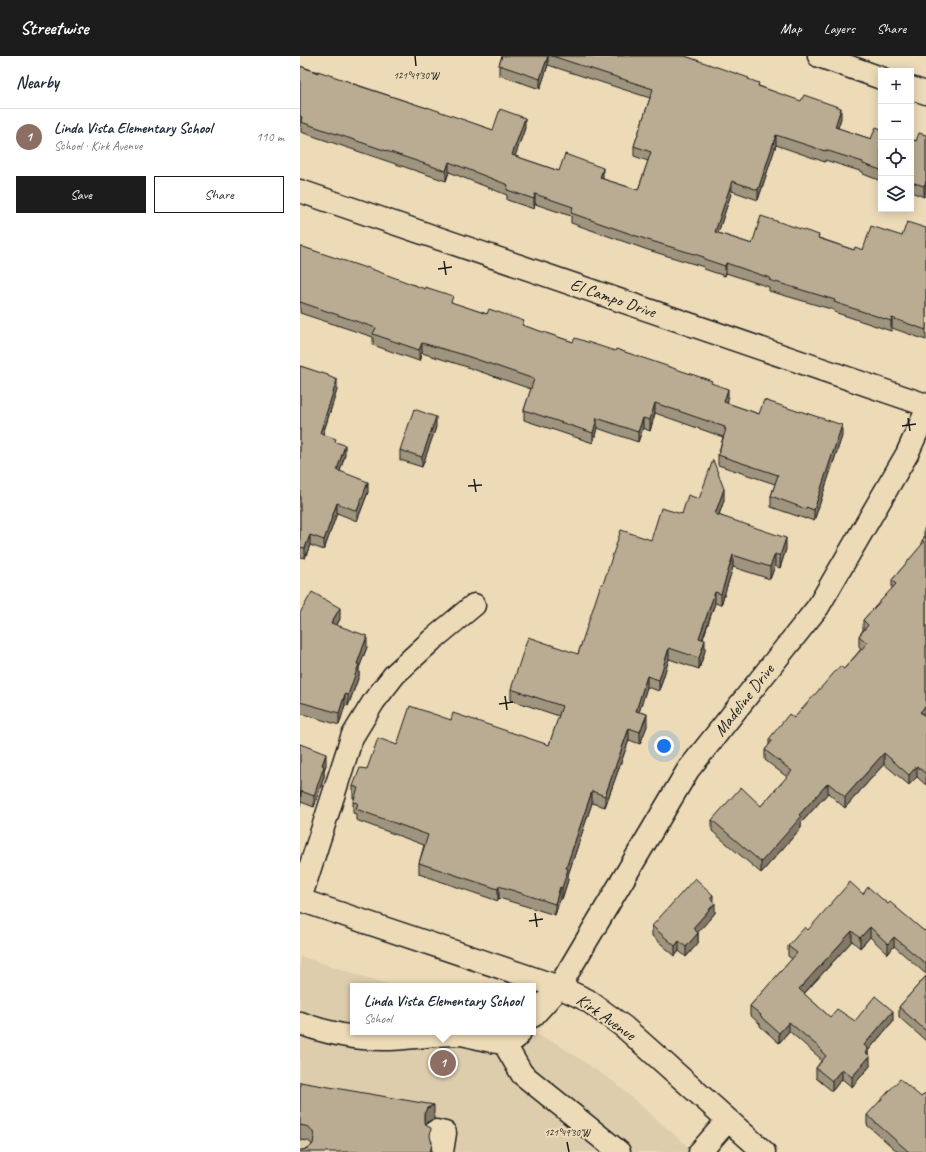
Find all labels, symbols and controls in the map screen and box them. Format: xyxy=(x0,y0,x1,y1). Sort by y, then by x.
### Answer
text: Streetwise xyxy=(20,16,88,40)
text: Map xyxy=(780,20,802,37)
text: Layers xyxy=(824,20,855,37)
text: Share xyxy=(877,20,906,37)
map controls xyxy=(878,68,914,212)
button: + xyxy=(878,68,914,104)
text: 121°49'30"W xyxy=(393,69,440,82)
text: Nearby xyxy=(16,72,59,93)
button: − xyxy=(878,104,914,140)
text: Linda Vista Elementary School xyxy=(54,119,212,138)
text: 1 xyxy=(26,129,32,145)
text: 110 m xyxy=(256,129,284,145)
text: School · Kirk Avenue xyxy=(54,138,142,154)
button: locate xyxy=(878,140,914,176)
button: Save xyxy=(16,176,146,213)
button: Share xyxy=(154,176,284,213)
button: layers xyxy=(878,176,914,212)
street label: El Campo Drive xyxy=(568,274,660,323)
street label: Madeline Drive xyxy=(709,659,780,740)
your location xyxy=(654,736,674,756)
popup xyxy=(350,983,536,1035)
street label: Kirk Avenue xyxy=(572,989,641,1046)
text: Linda Vista Elementary School xyxy=(364,992,522,1011)
text: School xyxy=(364,1011,392,1027)
pin: 1 xyxy=(430,1048,456,1078)
text: 121°49'30"W xyxy=(544,1126,591,1139)

